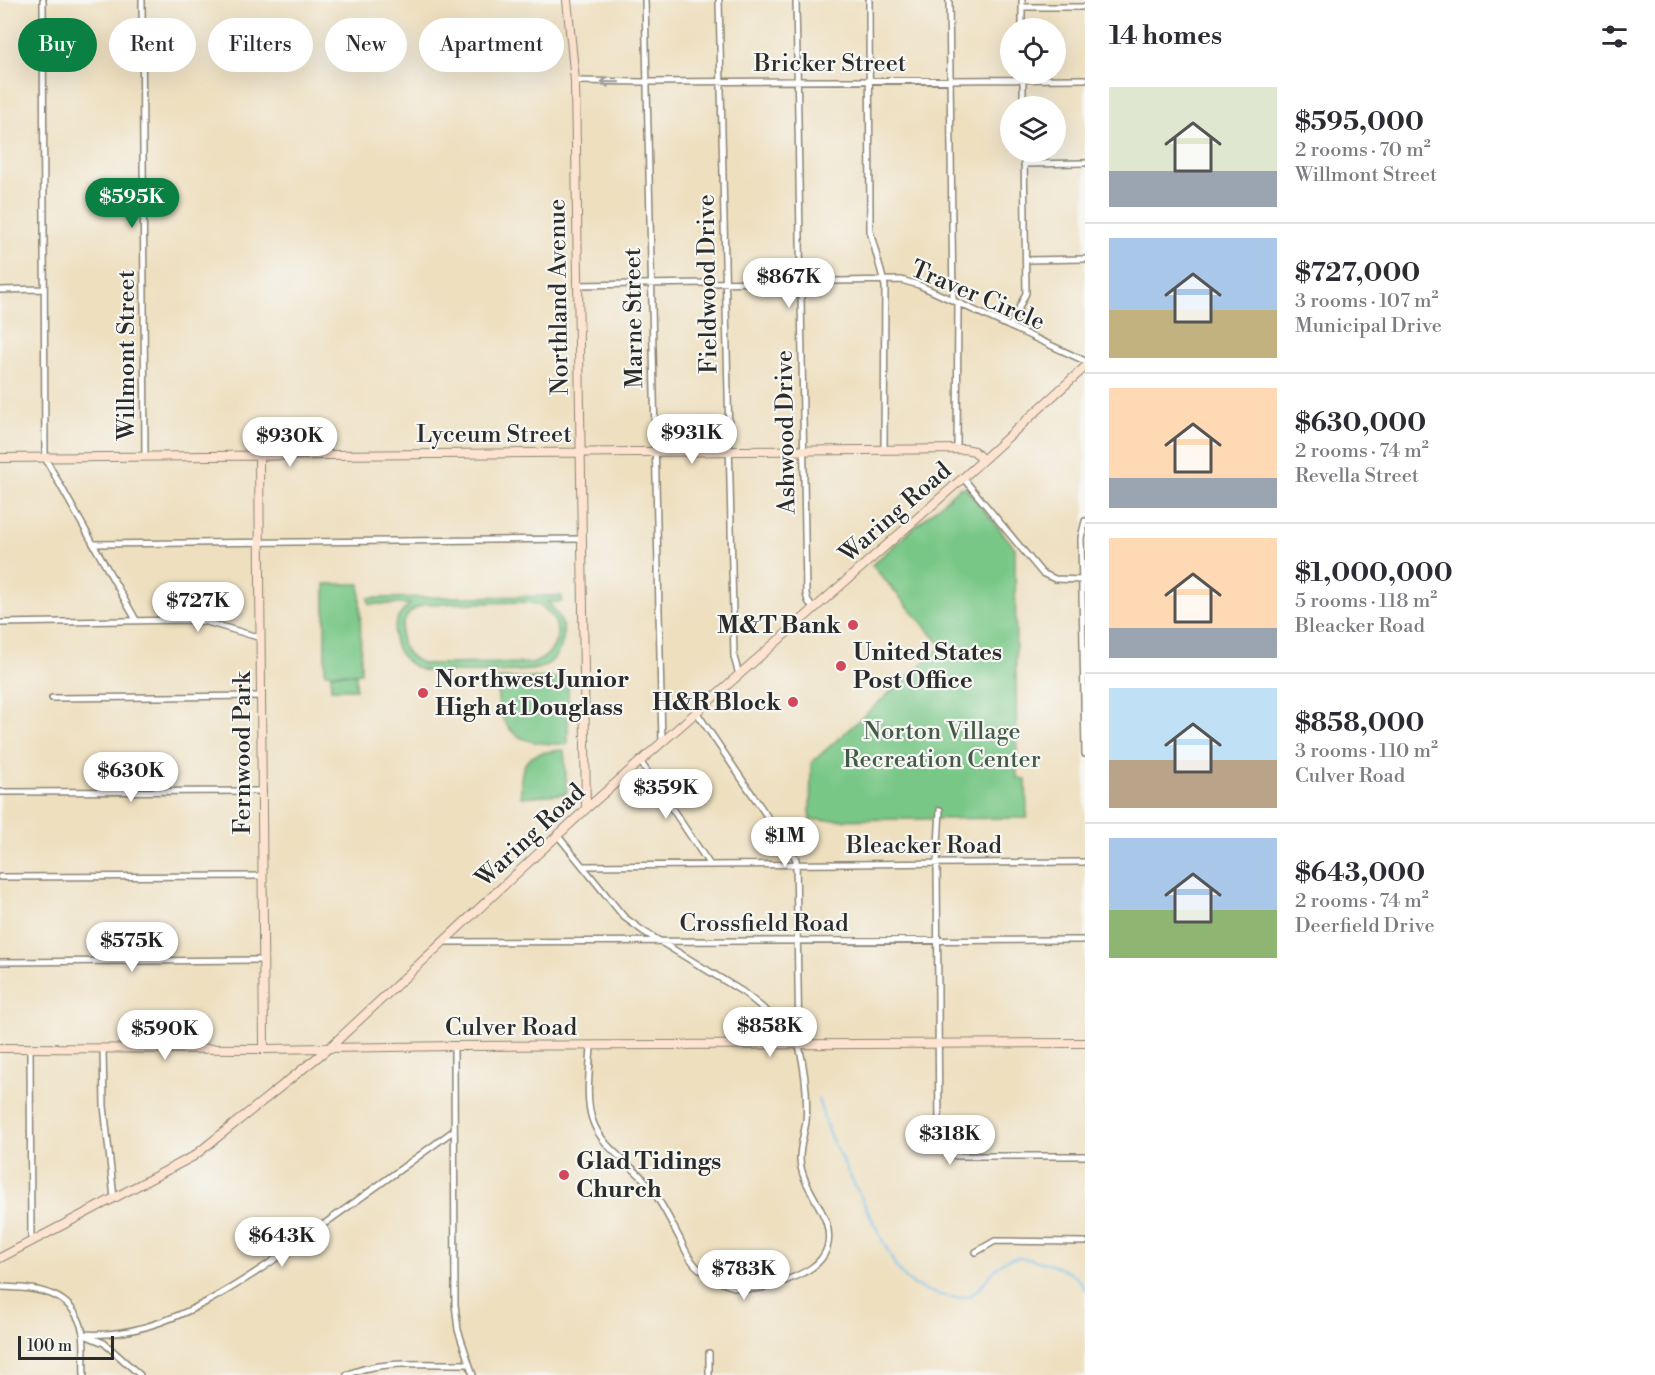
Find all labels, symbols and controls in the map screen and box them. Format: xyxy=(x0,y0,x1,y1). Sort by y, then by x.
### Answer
chip: Buy xyxy=(18,18,97,72)
chip: Rent xyxy=(109,18,196,72)
chip: Filters xyxy=(208,18,313,72)
chip: New xyxy=(325,18,407,72)
chip: Apartment xyxy=(419,18,564,72)
map controls xyxy=(1000,18,1066,162)
button: locate xyxy=(1000,18,1066,84)
text: 14 homes xyxy=(1109,20,1222,52)
icon: filters xyxy=(1598,20,1631,53)
street label: Bricker Street xyxy=(753,49,907,79)
one-way arrow xyxy=(601,76,621,87)
button: layers xyxy=(1000,96,1066,162)
text: $595,000 xyxy=(1295,106,1424,138)
icon: home xyxy=(1157,111,1229,183)
text: 2 rooms · 70 m² xyxy=(1295,138,1431,163)
text: Willmont Street xyxy=(1295,163,1437,188)
pin: $595K xyxy=(90,178,174,229)
text: $595K xyxy=(99,185,165,210)
street label: Fieldwood Drive xyxy=(691,194,725,374)
street label: Northland Avenue xyxy=(542,199,576,395)
street label: Marne Street xyxy=(618,247,650,389)
street label: Traver Circle xyxy=(906,254,1049,338)
text: $727,000 xyxy=(1295,257,1420,289)
pin: $867K xyxy=(747,258,831,309)
icon: home xyxy=(1157,262,1229,334)
text: $867K xyxy=(757,265,821,290)
street label: Willmont Street xyxy=(112,269,142,441)
text: 3 rooms · 107 m² xyxy=(1295,289,1439,314)
text: Municipal Drive xyxy=(1295,314,1442,339)
street label: Ashwood Drive xyxy=(770,350,802,515)
text: $630,000 xyxy=(1295,407,1426,439)
icon: home xyxy=(1157,412,1229,484)
pin: $931K xyxy=(650,414,734,465)
pin: $930K xyxy=(248,417,332,468)
street label: Lyceum Street xyxy=(416,420,572,450)
text: $931K xyxy=(661,421,723,446)
text: $930K xyxy=(256,424,324,449)
text: 2 rooms · 74 m² xyxy=(1295,439,1429,464)
street label: Waring Road xyxy=(833,456,958,570)
text: Revella Street xyxy=(1295,464,1419,489)
text: $1,000,000 xyxy=(1295,557,1453,589)
icon: home xyxy=(1157,562,1229,634)
pin: $727K xyxy=(156,582,240,633)
text: $727K xyxy=(166,589,230,614)
text: 5 rooms · 118 m² xyxy=(1295,589,1437,614)
place label: M&T Bank xyxy=(717,611,842,641)
text: Bleacker Road xyxy=(1295,614,1425,639)
marker: M&T Bank xyxy=(846,618,860,632)
place label: United States Post Office xyxy=(853,638,1002,696)
marker: United States Post Office xyxy=(834,659,848,673)
place label: Northwest Junior High at Douglass xyxy=(435,665,629,723)
street label: Fernwood Park xyxy=(228,670,258,835)
marker: Northwest Junior High at Douglass xyxy=(416,686,430,700)
place label: H&R Block xyxy=(652,688,782,718)
marker: H&R Block xyxy=(786,695,800,709)
text: $858,000 xyxy=(1295,707,1424,739)
icon: home xyxy=(1157,712,1229,784)
park label: Norton Village Recreation Center xyxy=(843,717,1041,775)
text: 3 rooms · 110 m² xyxy=(1295,739,1438,764)
pin: $630K xyxy=(89,752,173,803)
text: $630K xyxy=(97,759,165,784)
text: Culver Road xyxy=(1295,764,1405,789)
pin: $359K xyxy=(624,769,708,820)
text: $359K xyxy=(633,776,699,801)
street label: Waring Road xyxy=(469,777,592,895)
pin: $1M xyxy=(756,817,814,868)
text: $1M xyxy=(765,824,805,849)
street label: Bleacker Road xyxy=(845,831,1002,861)
text: $643,000 xyxy=(1295,857,1425,889)
icon: home xyxy=(1157,862,1229,934)
text: 2 rooms · 74 m² xyxy=(1295,889,1429,914)
street label: Crossfield Road xyxy=(679,909,849,939)
text: Deerfield Drive xyxy=(1295,914,1435,939)
pin: $575K xyxy=(90,922,174,973)
text: $575K xyxy=(100,929,164,954)
pin: $858K xyxy=(728,1007,812,1058)
pin: $590K xyxy=(123,1010,207,1061)
street label: Culver Road xyxy=(445,1013,577,1043)
text: $858K xyxy=(737,1014,803,1039)
text: $590K xyxy=(131,1017,199,1042)
pin: $318K xyxy=(908,1115,992,1166)
text: $318K xyxy=(919,1122,981,1147)
place label: Glad Tidings Church xyxy=(576,1147,721,1205)
marker: Glad Tidings Church xyxy=(557,1168,571,1182)
pin: $643K xyxy=(240,1217,324,1268)
text: $643K xyxy=(249,1224,315,1249)
pin: $783K xyxy=(702,1250,786,1301)
text: $783K xyxy=(712,1257,776,1282)
scale bar xyxy=(18,1333,114,1360)
text: 100 m xyxy=(27,1336,72,1356)

